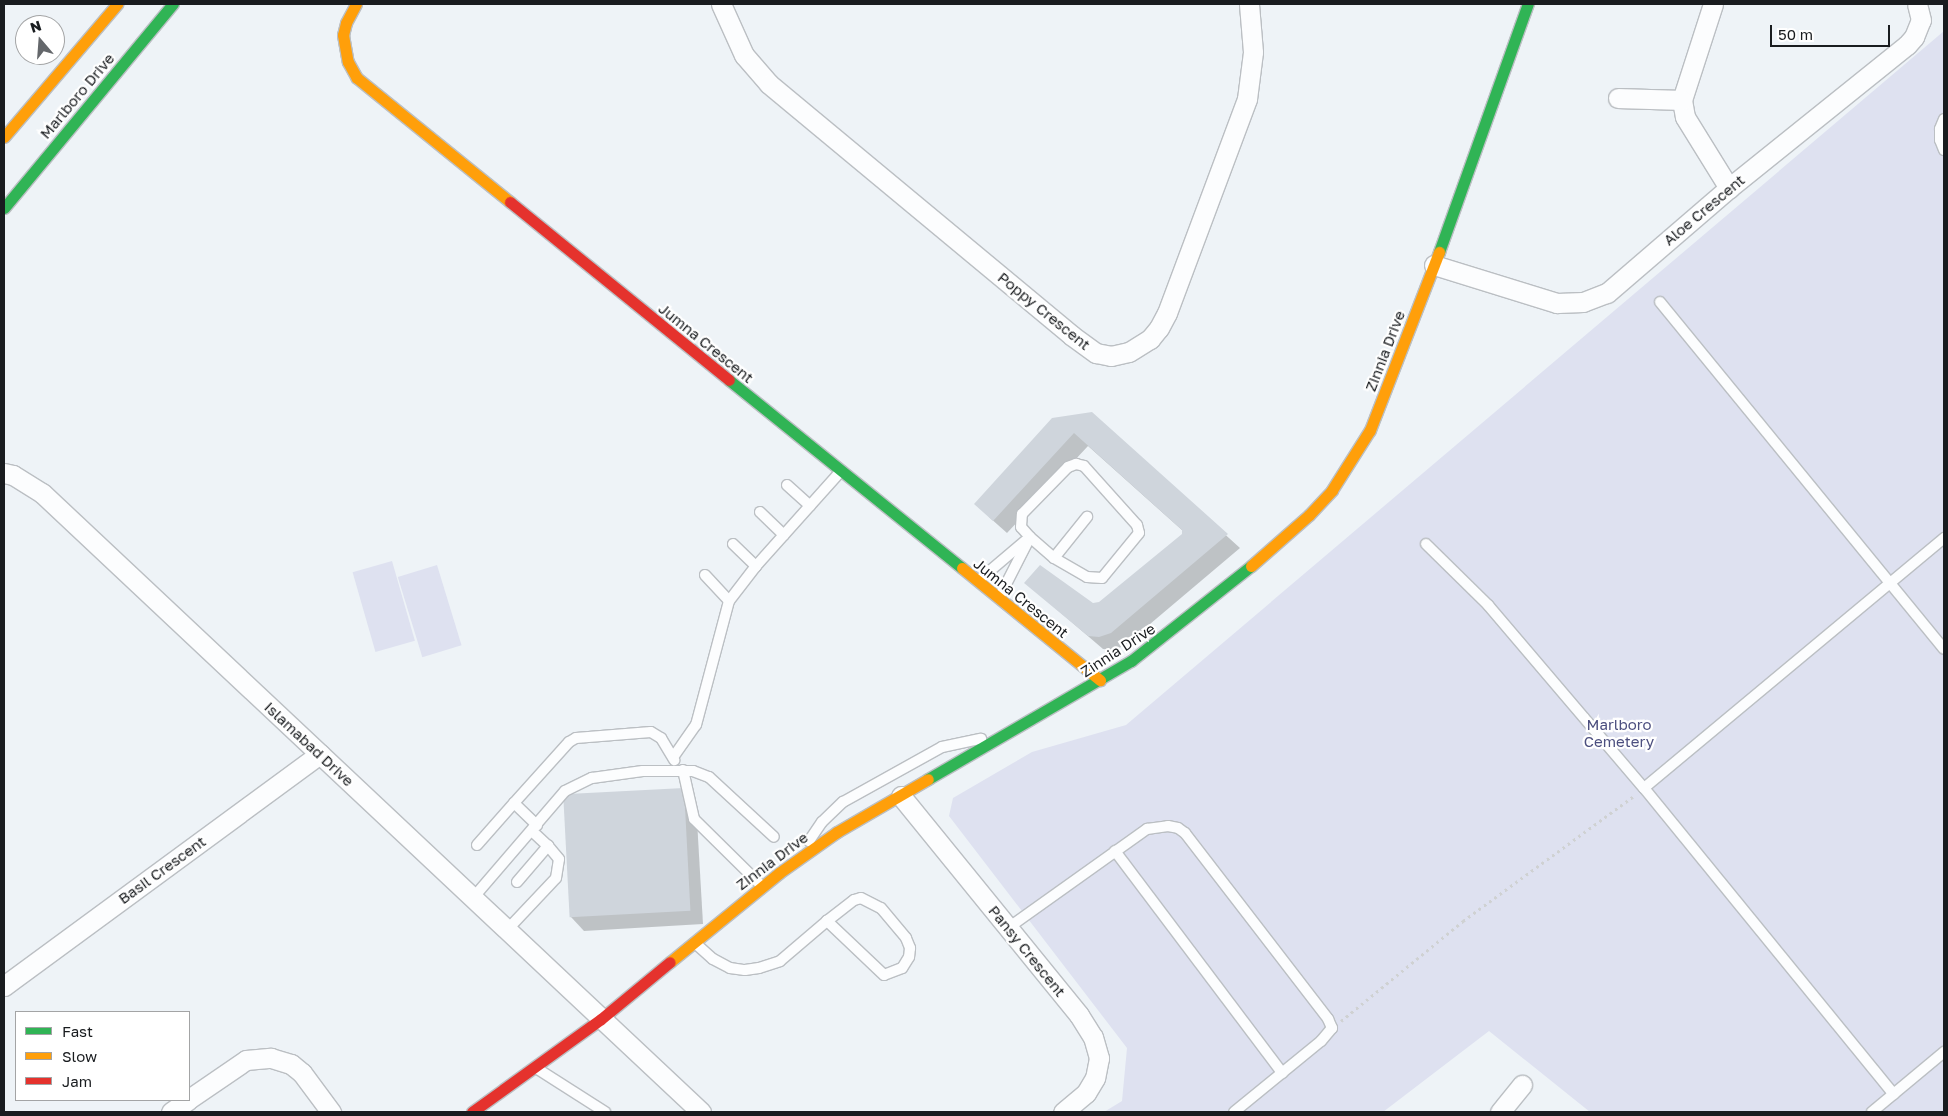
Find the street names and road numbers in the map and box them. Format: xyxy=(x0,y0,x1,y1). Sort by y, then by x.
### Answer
street label: Marlboro Drive xyxy=(36,50,118,142)
street label: Aloe Crescent xyxy=(1660,171,1748,249)
street label: Poppy Crescent xyxy=(994,268,1094,354)
street label: Jumna Crescent xyxy=(655,299,757,387)
street label: Zinnia Drive xyxy=(1361,308,1409,394)
street label: Jumna Crescent xyxy=(970,554,1072,642)
street label: Zinnia Drive xyxy=(1078,619,1158,681)
street label: Islamabad Drive xyxy=(261,698,357,790)
street label: Zinnia Drive xyxy=(733,828,811,894)
street label: Basil Crescent xyxy=(115,832,209,908)
street label: Pansy Crescent xyxy=(985,902,1069,1000)

